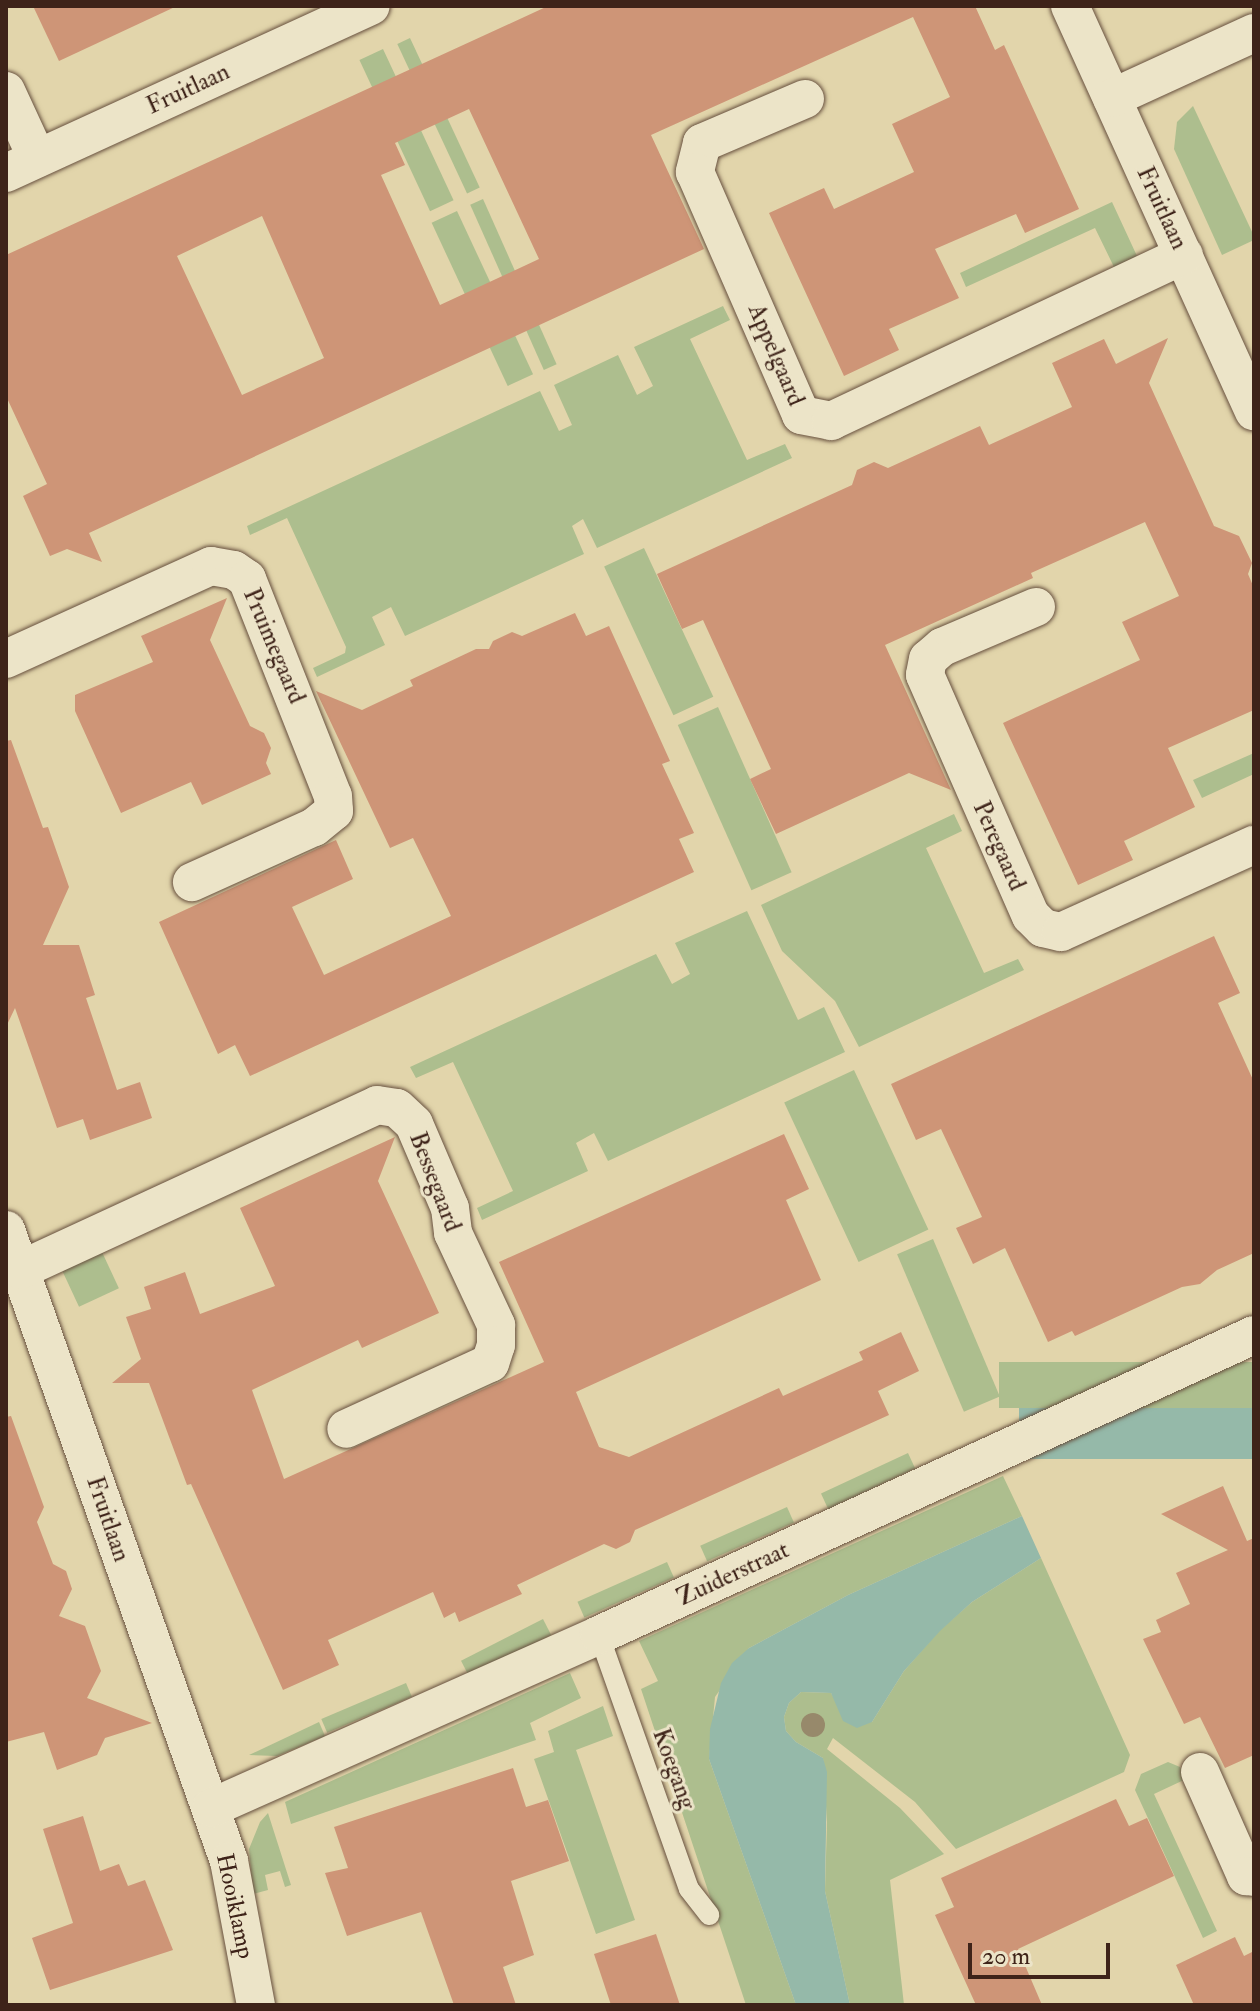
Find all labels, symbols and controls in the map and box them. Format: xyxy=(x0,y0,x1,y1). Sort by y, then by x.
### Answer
street label: Fruitlaan xyxy=(142,57,234,121)
street label: Fruitlaan xyxy=(1130,162,1194,254)
street label: Appelgaard xyxy=(742,300,810,410)
street label: Pruimegaard xyxy=(237,584,311,708)
street label: Peregaard xyxy=(967,797,1031,895)
street label: Bessegaard xyxy=(403,1128,467,1236)
street label: Fruitlaan xyxy=(80,1473,136,1565)
street label: Zuiderstraat xyxy=(673,1536,793,1612)
street label: Koegang xyxy=(646,1725,702,1813)
street label: Hooiklamp xyxy=(210,1851,260,1961)
scale bar xyxy=(972,1927,1114,1977)
text: 20 m xyxy=(982,1941,1030,1972)

